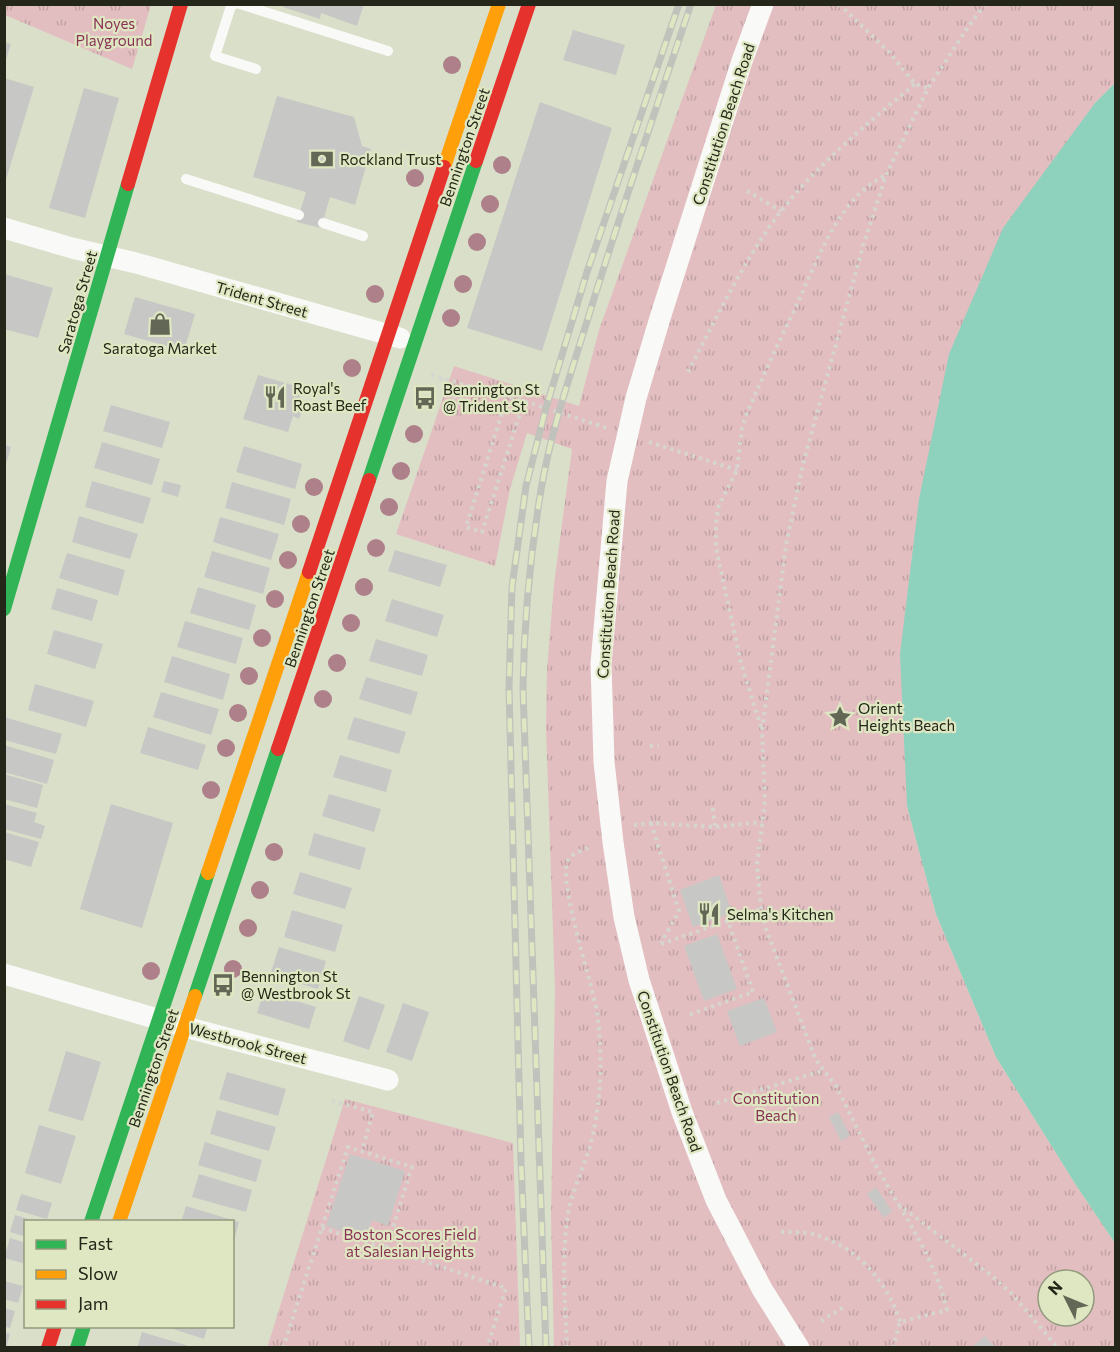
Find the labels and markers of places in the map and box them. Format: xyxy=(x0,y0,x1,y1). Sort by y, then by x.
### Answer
bank icon: Rockland Trust xyxy=(309,146,335,172)
place label: Rockland Trust xyxy=(340,150,442,168)
shop icon: Saratoga Market xyxy=(147,311,173,337)
place label: Saratoga Market xyxy=(103,339,217,357)
place label: Royal's Roast Beef xyxy=(293,379,367,414)
place label: Bennington St @ Trident St xyxy=(443,380,540,415)
restaurant icon: Royal's Roast Beef xyxy=(262,384,288,410)
bus stop icon: Bennington St @ Trident St xyxy=(412,385,438,411)
place label: Orient Heights Beach xyxy=(858,699,955,734)
place icon: Orient Heights Beach xyxy=(827,704,853,730)
restaurant icon: Selma's Kitchen xyxy=(696,901,722,927)
place label: Selma's Kitchen xyxy=(727,905,834,923)
place label: Bennington St @ Westbrook St xyxy=(241,967,351,1002)
bus stop icon: Bennington St @ Westbrook St xyxy=(210,972,236,998)

